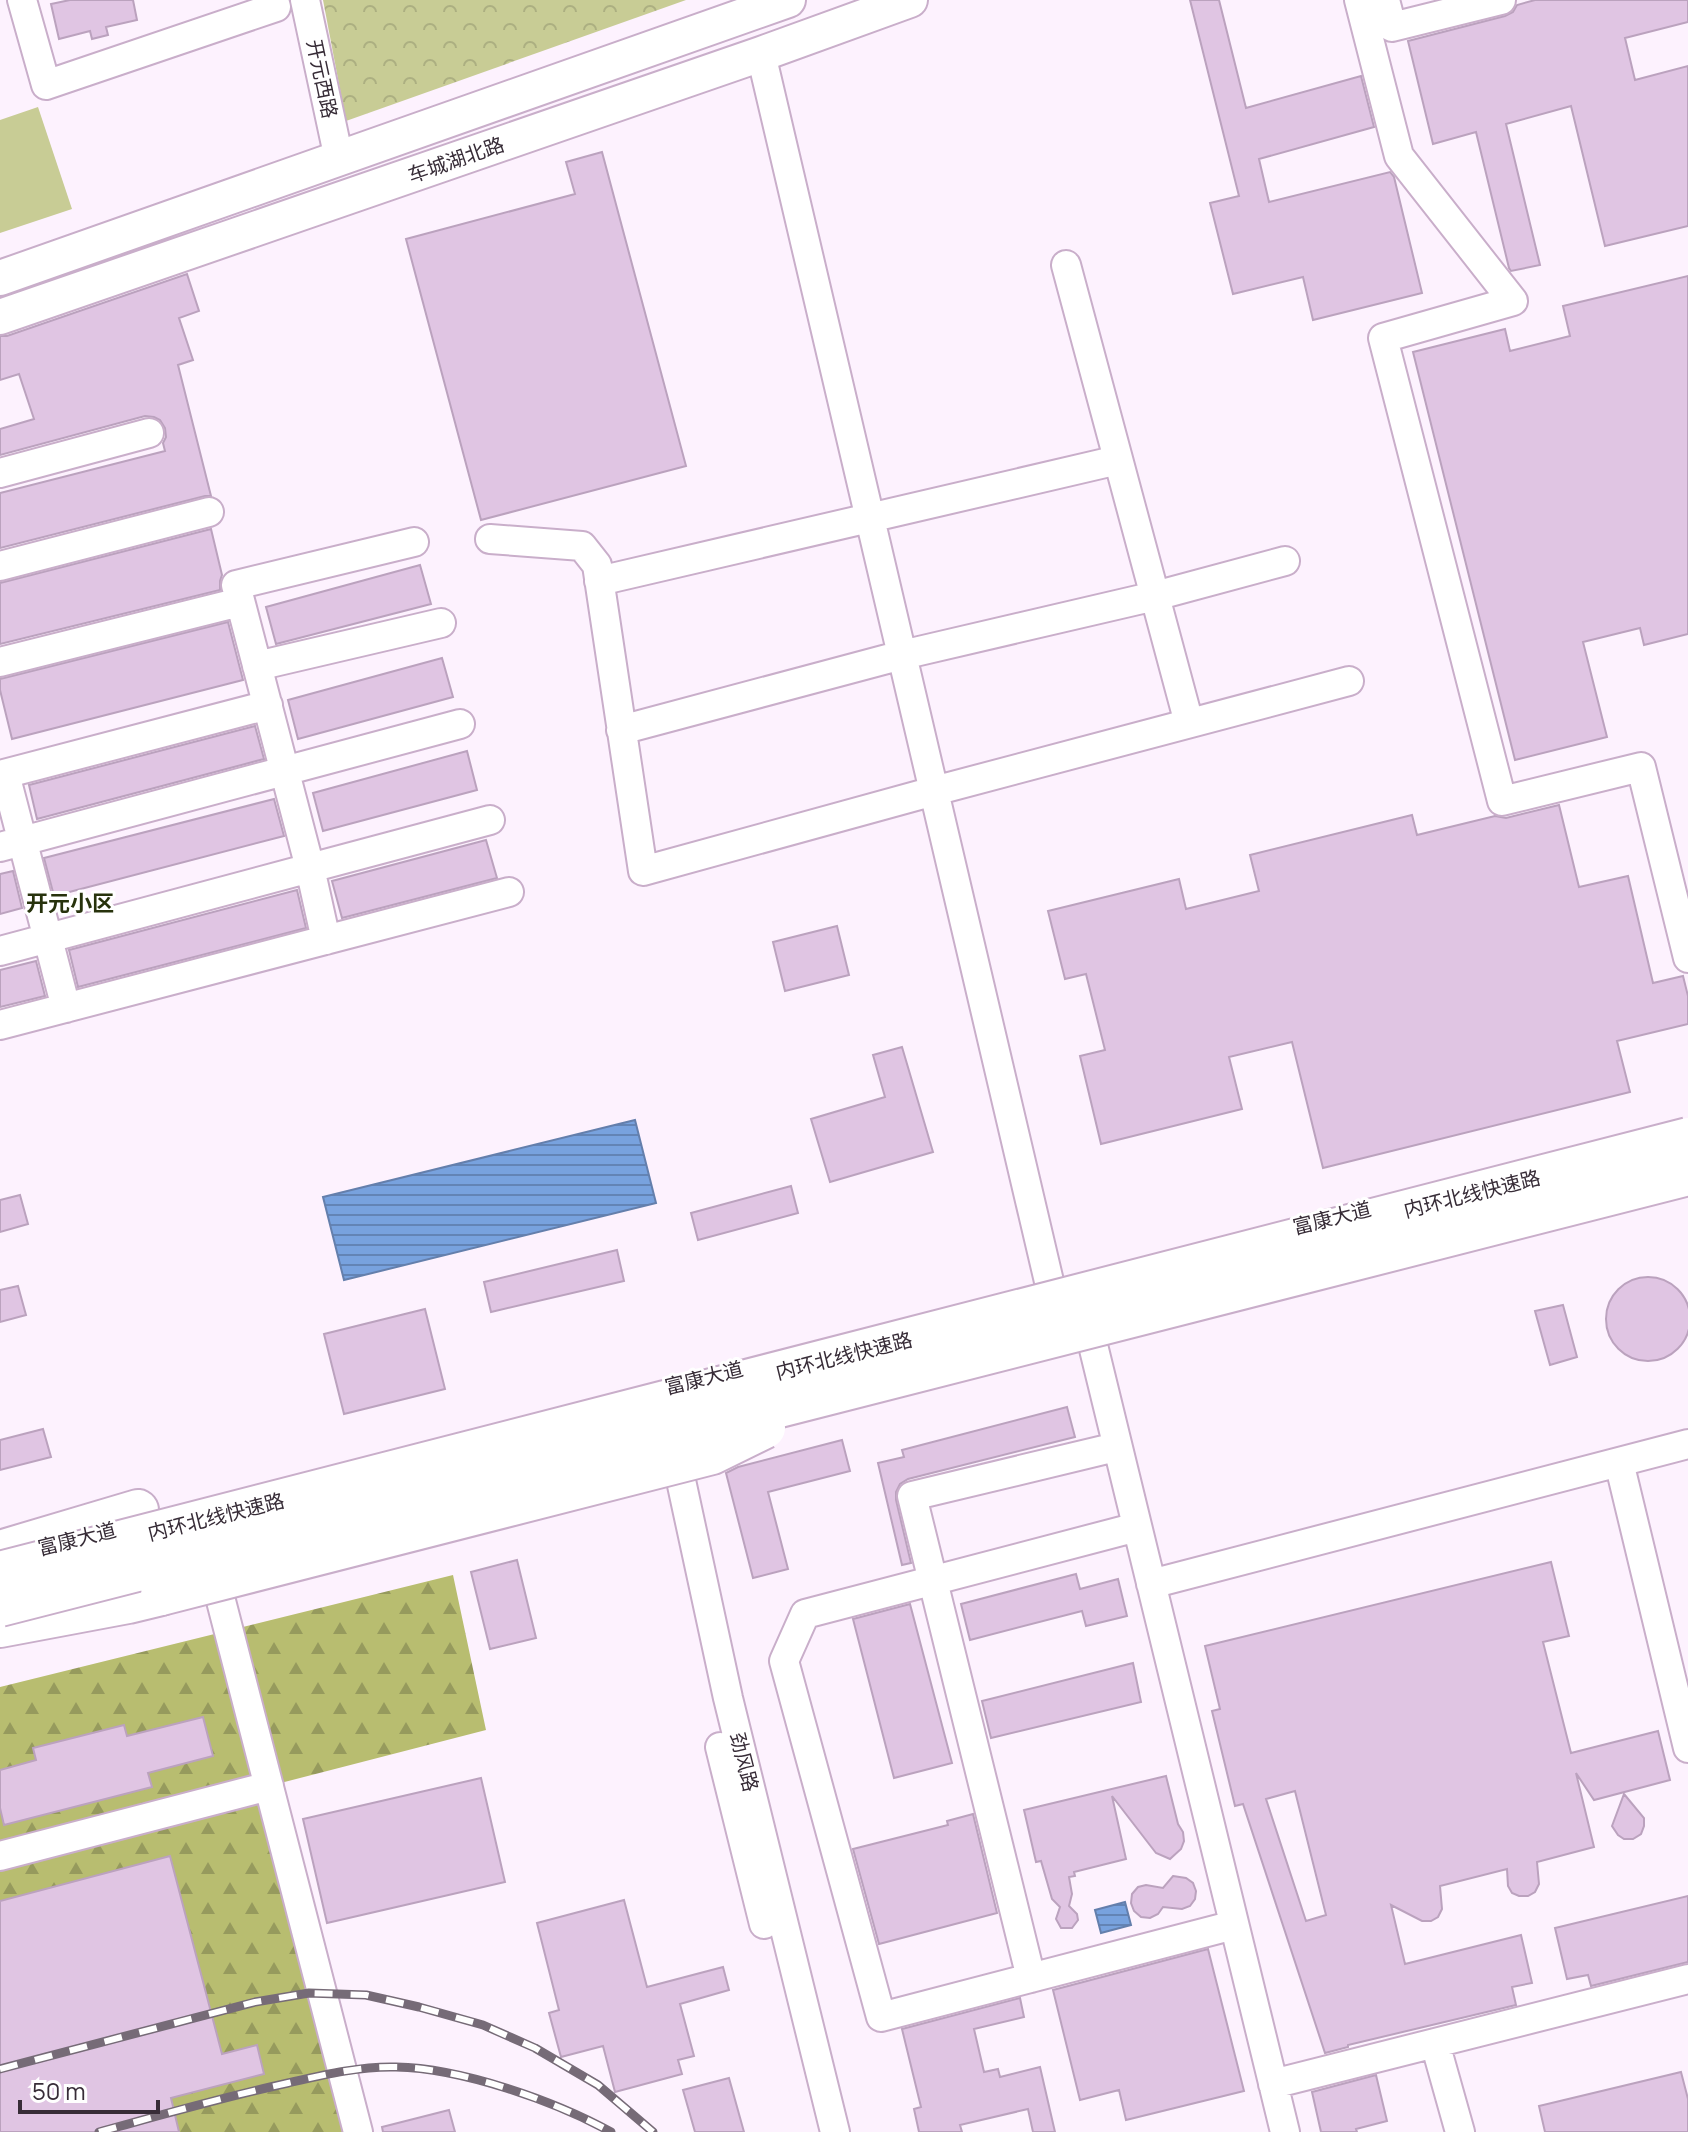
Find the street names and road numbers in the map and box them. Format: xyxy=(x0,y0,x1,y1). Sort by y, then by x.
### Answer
street label: 开元西路 xyxy=(301,37,344,121)
street label: 车城湖北路 xyxy=(404,130,508,189)
street label: 内环北线快速路 xyxy=(1401,1163,1543,1224)
street label: 富康大道 xyxy=(1290,1195,1374,1240)
street label: 内环北线快速路 xyxy=(773,1325,915,1386)
street label: 富康大道 xyxy=(662,1355,746,1400)
street label: 内环北线快速路 xyxy=(145,1486,287,1547)
street label: 富康大道 xyxy=(35,1516,119,1561)
street label: 劲风路 xyxy=(724,1730,765,1794)

